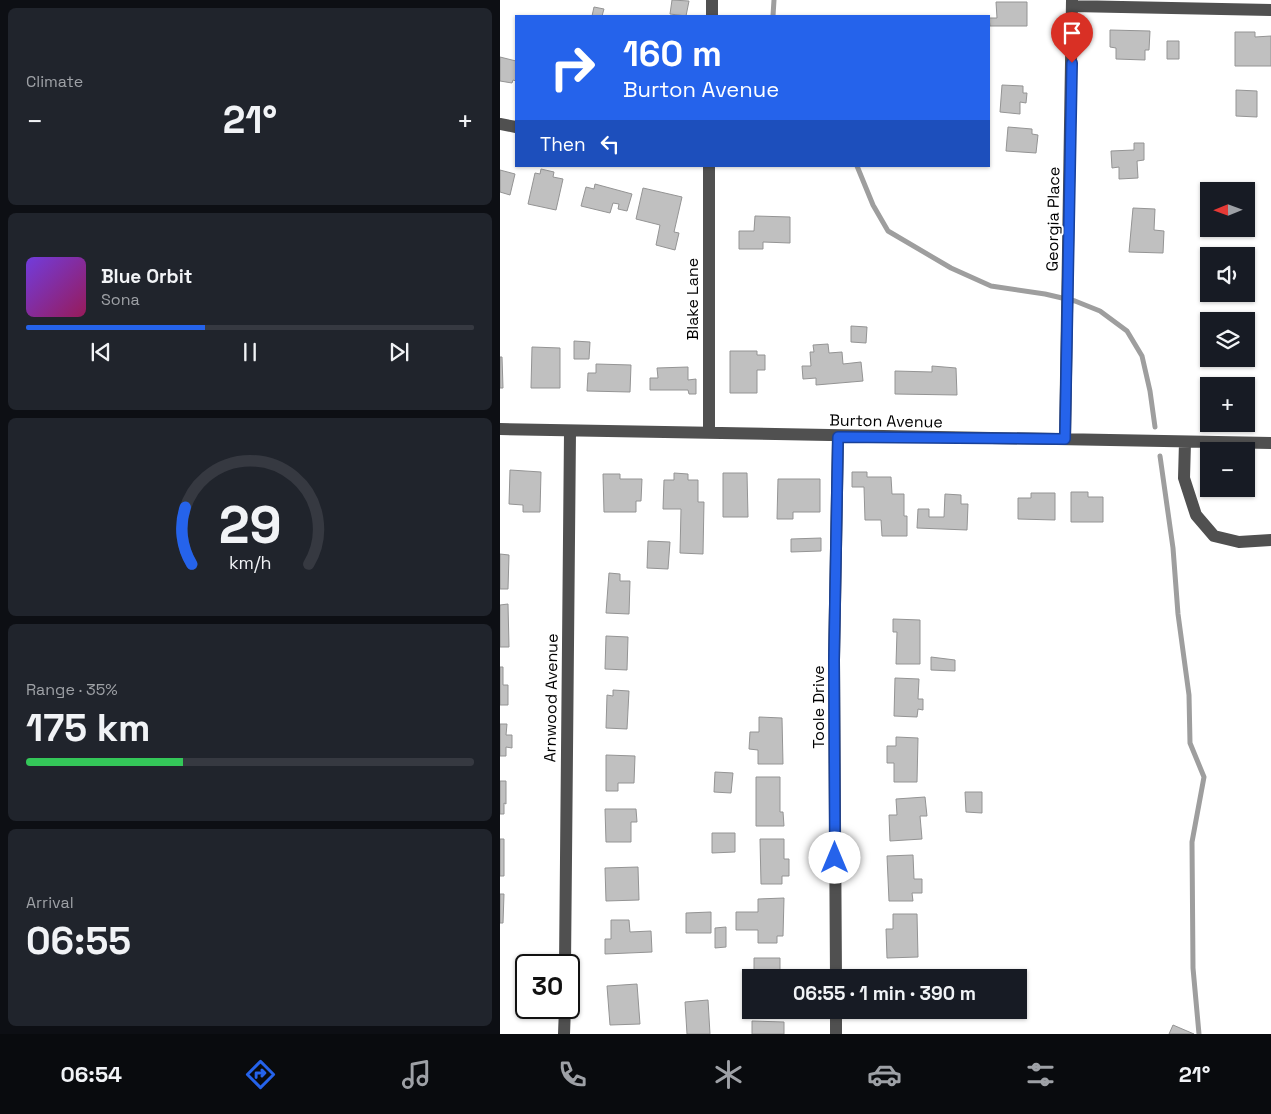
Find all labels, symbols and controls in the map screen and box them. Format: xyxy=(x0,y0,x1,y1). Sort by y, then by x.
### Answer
pin xyxy=(1051,12,1093,63)
icon: arrive xyxy=(1058,19,1086,47)
text: 160 m xyxy=(623,32,722,76)
icon: right xyxy=(540,35,605,100)
text: Climate xyxy=(26,71,83,92)
text: Burton Avenue xyxy=(623,75,779,103)
text: 21° xyxy=(223,96,277,144)
text: − xyxy=(26,103,43,139)
text: + xyxy=(457,103,474,139)
icon: left xyxy=(596,130,624,158)
text: Then xyxy=(540,132,586,157)
street label: Georgia Place xyxy=(1042,166,1064,272)
north arrow xyxy=(1200,182,1255,238)
map controls xyxy=(1200,182,1255,497)
button: sound xyxy=(1200,247,1255,302)
street label: Blake Lane xyxy=(682,258,703,340)
text: Blue Orbit xyxy=(101,264,192,289)
text: Sona xyxy=(101,289,140,310)
button: layers xyxy=(1200,312,1255,367)
icon: previous xyxy=(87,338,115,366)
icon: pause xyxy=(236,338,264,366)
icon: next xyxy=(385,338,413,366)
button: + xyxy=(1200,377,1255,432)
street label: Burton Avenue xyxy=(829,410,943,432)
button: − xyxy=(1200,442,1255,497)
text: 29 xyxy=(219,492,281,558)
text: km/h xyxy=(229,551,271,574)
street label: Arnwood Avenue xyxy=(539,633,563,763)
street label: Toole Drive xyxy=(808,665,829,749)
text: Range · 35% xyxy=(26,679,118,700)
text: 175 km xyxy=(26,704,151,752)
position arrow xyxy=(808,831,860,883)
text: Arrival xyxy=(26,892,74,913)
text: 06:55 xyxy=(26,917,131,965)
speed limit sign: 30 xyxy=(515,954,580,1019)
text: 06:55 · 1 min · 390 m xyxy=(793,981,976,1006)
icon: directions xyxy=(243,1057,278,1092)
icon: music xyxy=(399,1057,434,1092)
icon: phone xyxy=(555,1057,590,1092)
icon: climate xyxy=(711,1057,746,1092)
icon: car xyxy=(867,1057,902,1092)
icon: filters xyxy=(1023,1057,1058,1092)
text: 06:54 xyxy=(60,1060,122,1088)
text: 21° xyxy=(1179,1060,1210,1088)

